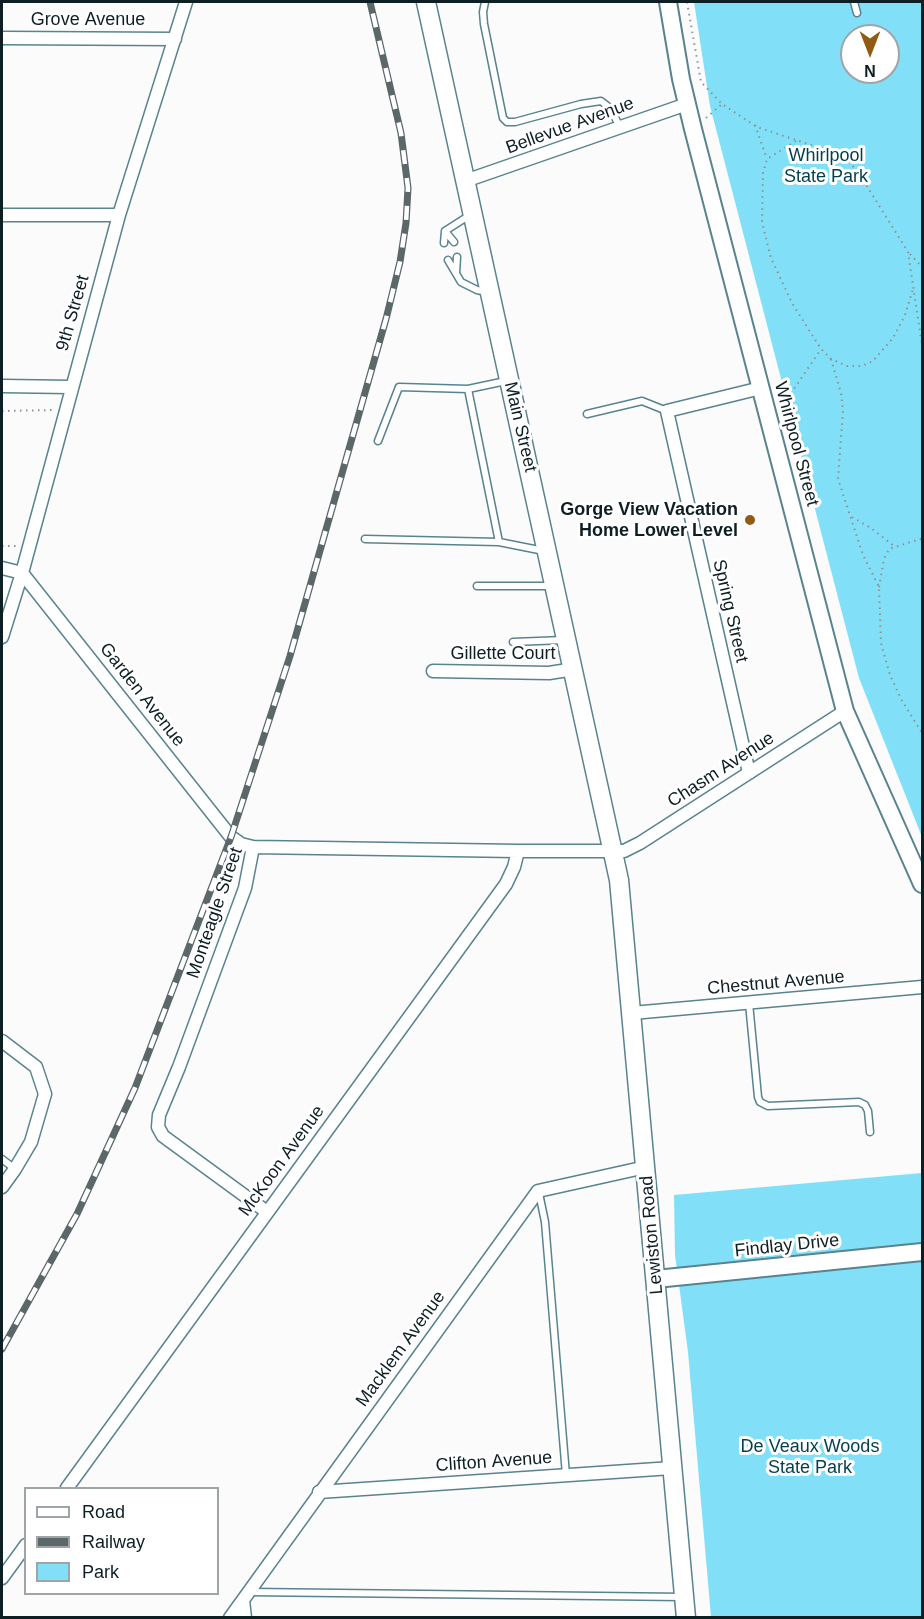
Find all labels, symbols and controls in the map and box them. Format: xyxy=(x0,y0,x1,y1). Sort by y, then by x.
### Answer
street label: Grove Avenue xyxy=(31,9,145,31)
north arrow xyxy=(840,24,900,84)
text: N xyxy=(864,62,876,79)
street label: Bellevue Avenue xyxy=(503,93,637,159)
park label: Whirlpool State Park xyxy=(784,145,868,188)
street label: 9th Street xyxy=(52,273,94,353)
street label: Whirlpool Street xyxy=(769,379,823,509)
street label: Main Street xyxy=(499,380,541,474)
place label: Gorge View Vacation Home Lower Level xyxy=(560,499,738,542)
marker: Gorge View Vacation Home Lower Level xyxy=(743,513,757,527)
street label: Spring Street xyxy=(708,557,752,665)
street label: Garden Avenue xyxy=(95,639,189,751)
street label: Gillette Court xyxy=(450,643,556,665)
street label: Chasm Avenue xyxy=(664,728,778,812)
street label: Monteagle Street xyxy=(182,845,248,981)
street label: Chestnut Avenue xyxy=(706,966,846,1000)
street label: McKoon Avenue xyxy=(235,1101,329,1221)
street label: Lewiston Road xyxy=(636,1175,668,1295)
street label: Findlay Drive xyxy=(734,1230,840,1262)
street label: Macklem Avenue xyxy=(352,1287,450,1411)
park label: De Veaux Woods State Park xyxy=(741,1436,879,1478)
street label: Clifton Avenue xyxy=(435,1447,553,1477)
legend xyxy=(24,1487,219,1595)
text: Road xyxy=(82,1502,125,1522)
text: Railway xyxy=(82,1532,145,1552)
text: Park xyxy=(82,1562,119,1582)

